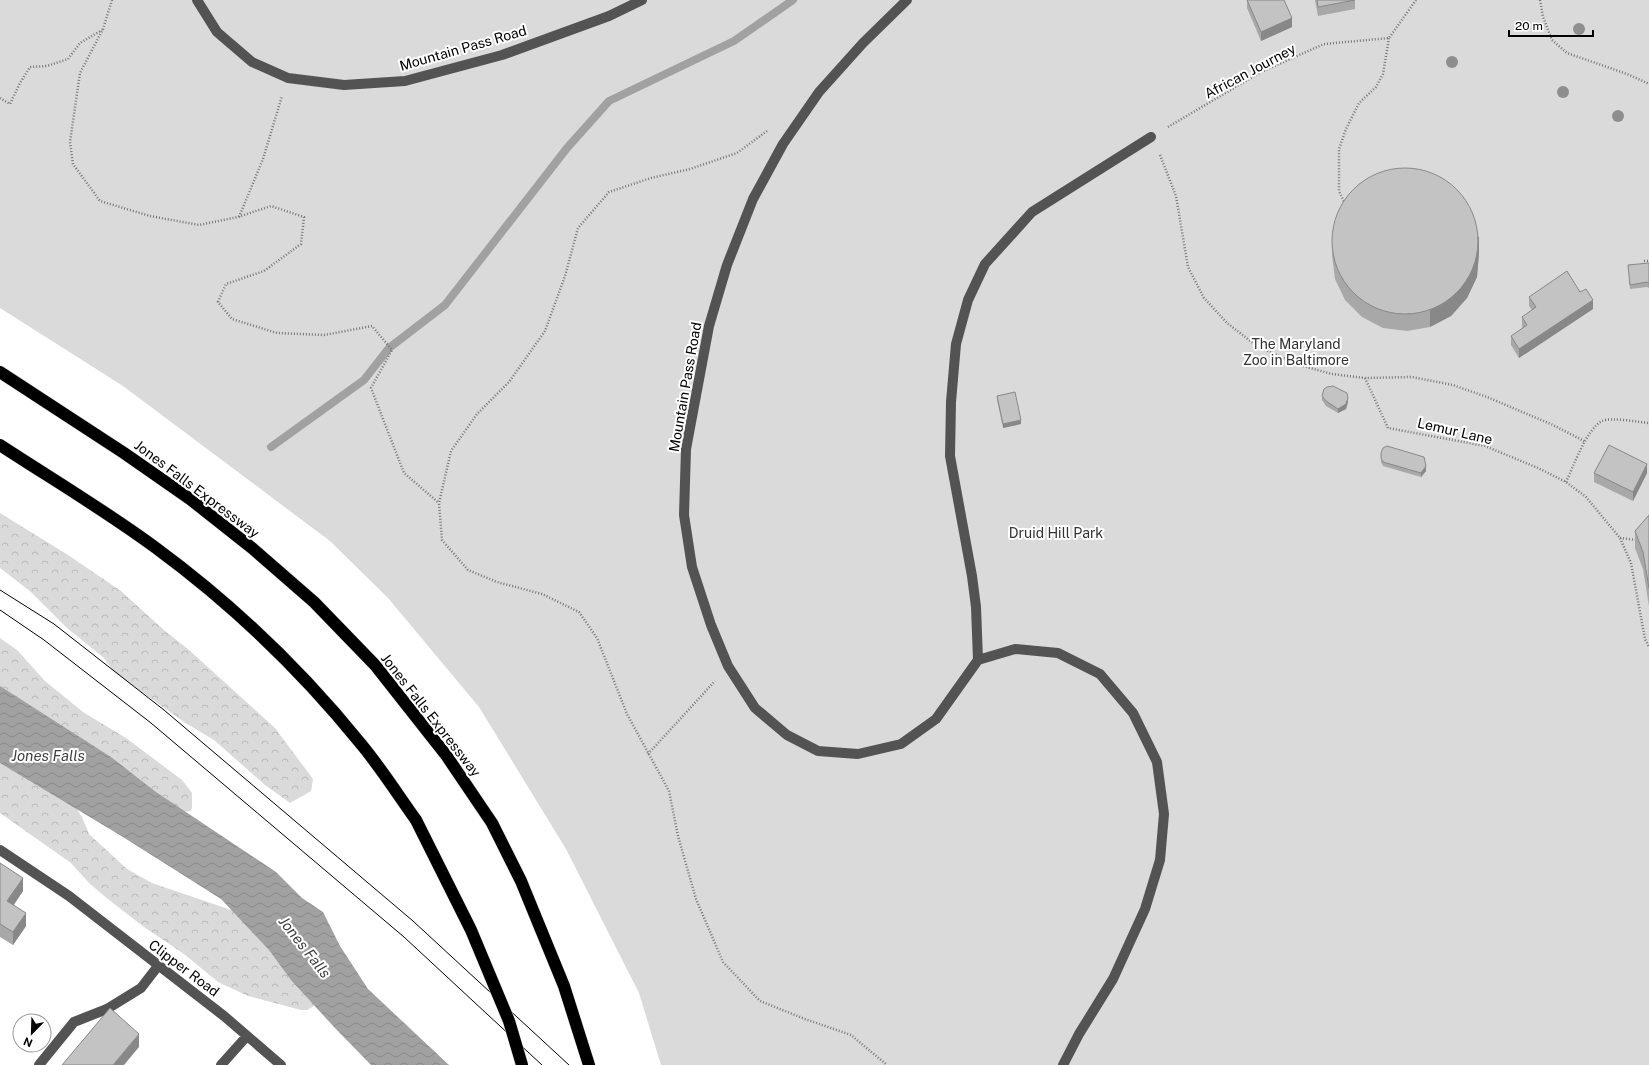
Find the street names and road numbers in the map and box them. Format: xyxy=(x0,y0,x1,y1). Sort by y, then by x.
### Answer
street label: Mountain Pass Road xyxy=(398,22,528,74)
street label: African Journey xyxy=(1202,40,1299,102)
street label: Mountain Pass Road xyxy=(666,321,704,453)
street label: Lemur Lane xyxy=(1416,415,1494,447)
street label: Jones Falls Expressway xyxy=(131,437,263,541)
street label: Jones Falls Expressway xyxy=(378,650,484,780)
street label: Clipper Road xyxy=(146,936,222,1000)

